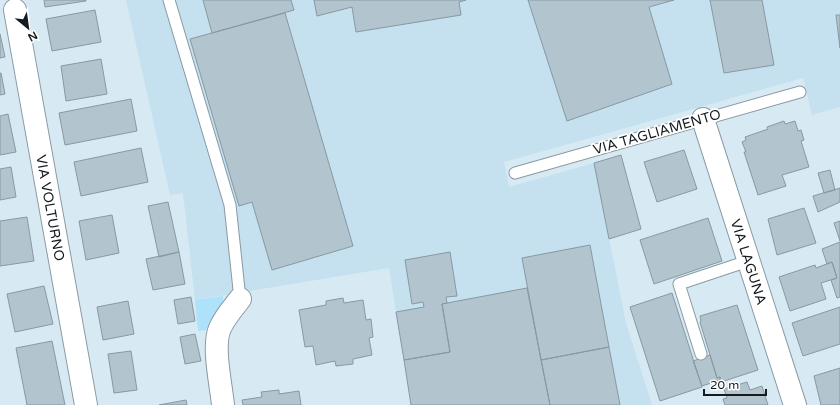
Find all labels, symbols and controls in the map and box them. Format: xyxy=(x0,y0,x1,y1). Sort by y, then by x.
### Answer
north arrow xyxy=(8,8,48,48)
text: N xyxy=(26,28,40,44)
street label: VIA TAGLIAMENTO xyxy=(591,106,723,158)
street label: VIA VOLTURNO xyxy=(33,153,68,262)
street label: VIA LAGUNA xyxy=(727,217,771,307)
scale bar xyxy=(704,371,766,397)
text: 20 m xyxy=(710,378,739,392)

